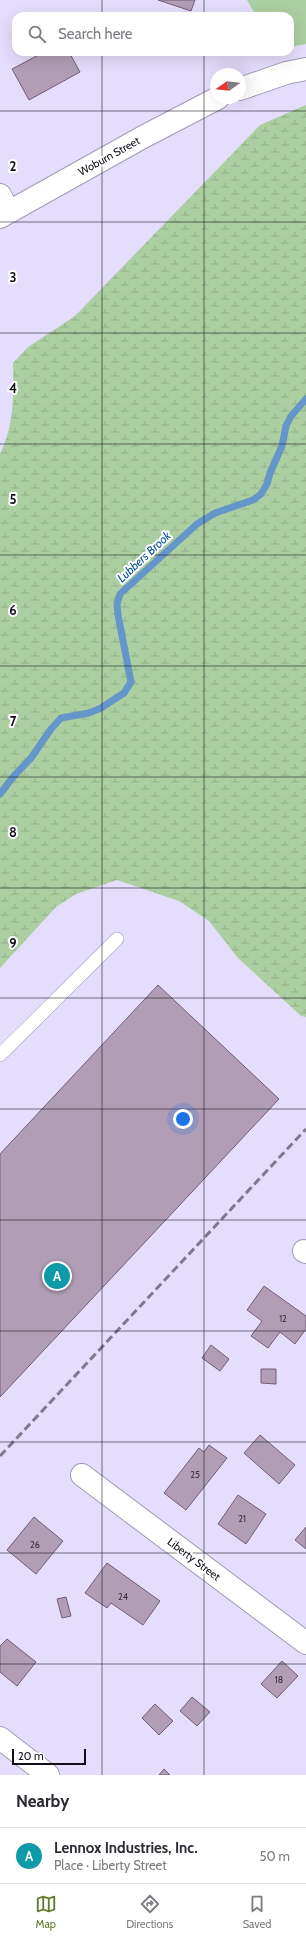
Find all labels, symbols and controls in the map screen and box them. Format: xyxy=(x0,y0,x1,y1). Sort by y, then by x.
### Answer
search box xyxy=(12,12,294,56)
icon: search xyxy=(26,23,48,45)
text: Search here xyxy=(58,25,133,43)
north arrow xyxy=(210,68,246,104)
street label: Woburn Street xyxy=(76,133,142,179)
text: 2 xyxy=(10,158,17,174)
text: 3 xyxy=(9,269,17,285)
text: 4 xyxy=(9,380,17,396)
text: 5 xyxy=(10,491,17,507)
water label: Lubbers Brook xyxy=(114,527,174,585)
text: 6 xyxy=(9,602,17,618)
text: 7 xyxy=(10,713,17,729)
text: 8 xyxy=(9,824,17,840)
text: 9 xyxy=(9,935,17,951)
your location xyxy=(173,1109,193,1129)
pin: A xyxy=(44,1261,70,1291)
house number: 12 xyxy=(279,1313,287,1324)
house number: 25 xyxy=(190,1469,200,1480)
house number: 21 xyxy=(238,1513,246,1524)
street label: Liberty Street xyxy=(165,1534,224,1584)
house number: 26 xyxy=(30,1539,40,1550)
house number: 24 xyxy=(118,1591,128,1602)
house number: 18 xyxy=(275,1674,283,1685)
scale bar xyxy=(12,1747,86,1766)
text: 20 m xyxy=(18,1749,44,1763)
text: Nearby xyxy=(16,1791,69,1811)
text: Lennox Industries, Inc. xyxy=(54,1839,197,1857)
text: A xyxy=(25,1848,33,1864)
text: 50 m xyxy=(260,1848,290,1864)
text: Place · Liberty Street xyxy=(54,1857,167,1873)
tab: Map xyxy=(35,1893,57,1931)
tab: Directions xyxy=(126,1893,173,1931)
tab: Saved xyxy=(243,1893,271,1931)

